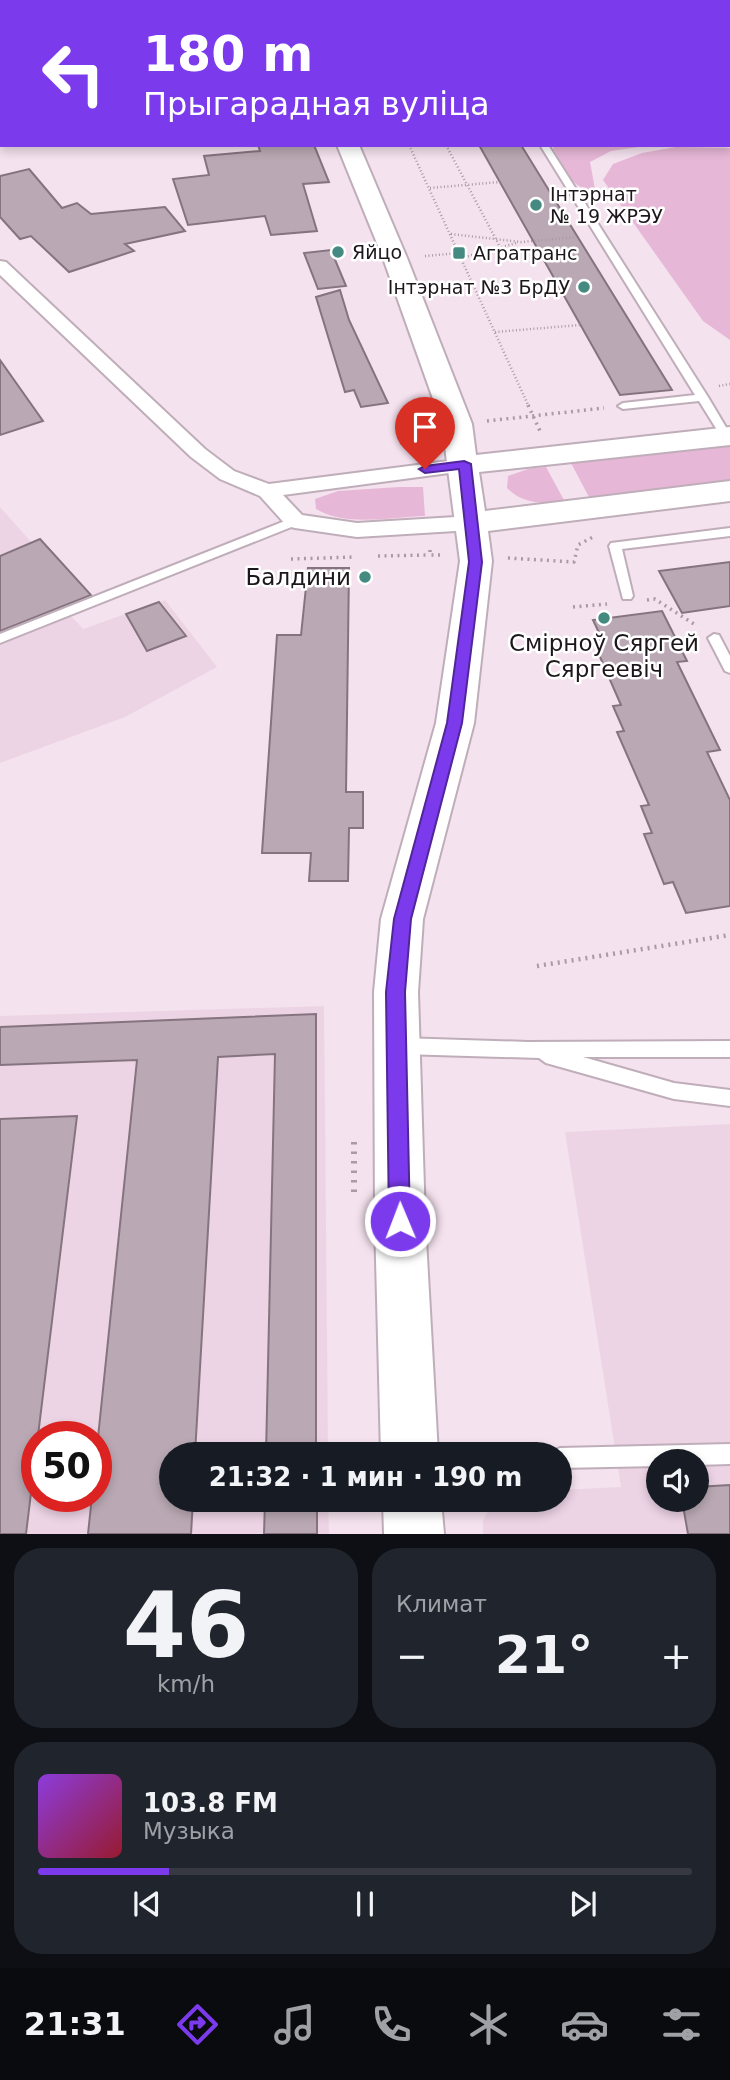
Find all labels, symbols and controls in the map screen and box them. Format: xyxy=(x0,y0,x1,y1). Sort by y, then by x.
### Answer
text: 180 m xyxy=(143,26,313,83)
icon: left xyxy=(28,28,119,119)
text: Прыгарадная вуліца xyxy=(143,85,490,123)
place label: Інтэрнат № 19 ЖРЭУ xyxy=(550,183,663,227)
marker: Інтэрнат № 19 ЖРЭУ xyxy=(528,197,544,213)
place label: Яйцо xyxy=(352,241,402,263)
place label: Агратранс xyxy=(473,242,577,264)
marker: Яйцо xyxy=(330,244,346,260)
marker: Агратранс xyxy=(451,245,467,261)
place label: Інтэрнат №3 БрДУ xyxy=(388,276,570,298)
marker: Інтэрнат №3 БрДУ xyxy=(576,279,592,295)
pin xyxy=(395,397,455,469)
icon: arrive xyxy=(406,408,444,446)
place label: Балдини xyxy=(246,564,351,590)
marker: Балдини xyxy=(357,569,373,585)
marker: Смірноў Сяргей Сяргеевіч xyxy=(596,610,612,626)
place label: Смірноў Сяргей Сяргеевіч xyxy=(509,630,699,682)
position arrow xyxy=(363,1184,437,1258)
speed limit sign: 50 xyxy=(21,1421,112,1512)
map controls xyxy=(646,1449,709,1512)
button: sound xyxy=(646,1449,709,1512)
text: 21:32 · 1 мин · 190 m xyxy=(209,1462,522,1492)
text: 46 xyxy=(123,1573,249,1678)
text: Климат xyxy=(396,1591,487,1617)
text: 21° xyxy=(495,1625,593,1685)
text: − xyxy=(396,1634,428,1678)
text: + xyxy=(660,1634,692,1678)
text: km/h xyxy=(157,1671,215,1697)
text: 103.8 FM xyxy=(143,1788,278,1818)
text: Музыка xyxy=(143,1818,235,1844)
icon: previous xyxy=(128,1885,166,1923)
icon: pause xyxy=(346,1885,384,1923)
icon: next xyxy=(564,1885,602,1923)
icon: directions xyxy=(173,2000,222,2049)
icon: music xyxy=(270,2000,319,2049)
icon: phone xyxy=(367,2000,416,2049)
icon: climate xyxy=(464,2000,513,2049)
icon: car xyxy=(560,2000,609,2049)
icon: filters xyxy=(657,2000,706,2049)
text: 21:31 xyxy=(24,2005,126,2043)

